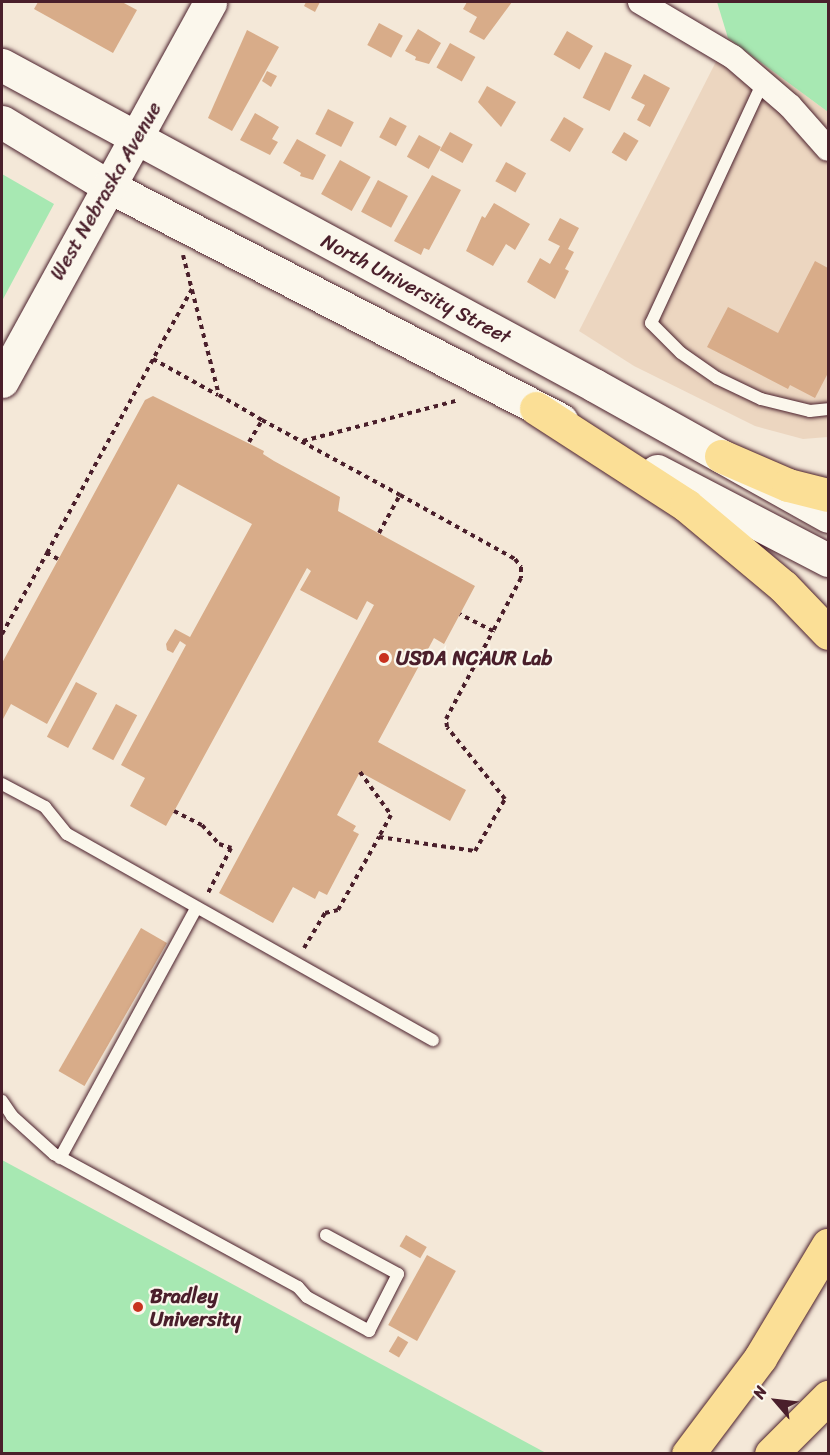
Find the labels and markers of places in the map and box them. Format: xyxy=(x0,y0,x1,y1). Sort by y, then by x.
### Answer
place label: USDA NCAUR Lab xyxy=(396,646,552,670)
marker: USDA NCAUR Lab xyxy=(377,651,391,665)
place label: Bradley University xyxy=(150,1284,241,1331)
marker: Bradley University xyxy=(131,1300,145,1314)

